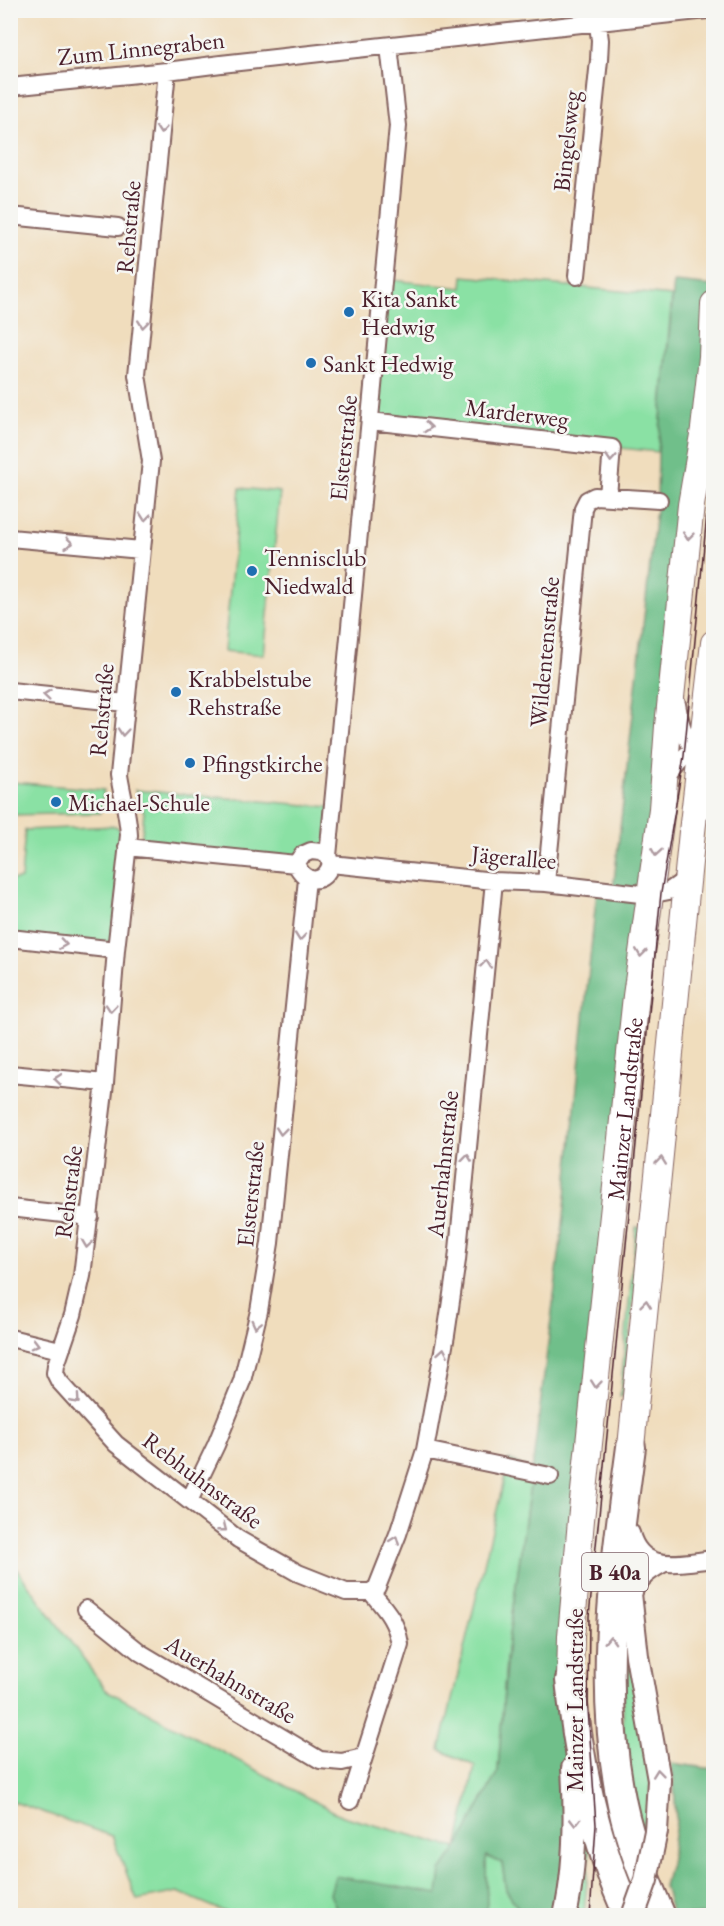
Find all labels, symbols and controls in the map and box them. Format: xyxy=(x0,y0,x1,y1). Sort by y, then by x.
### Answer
street label: Zum Linnegraben xyxy=(56,24,226,72)
street label: Bingelsweg xyxy=(545,88,587,193)
one-way arrow xyxy=(155,125,168,134)
street label: Rehstraße xyxy=(108,179,148,275)
place label: Kita Sankt Hedwig xyxy=(361,283,458,342)
marker: Kita Sankt Hedwig xyxy=(342,305,356,319)
one-way arrow xyxy=(137,319,150,328)
place label: Sankt Hedwig xyxy=(323,348,454,379)
marker: Sankt Hedwig xyxy=(304,356,318,370)
street label: Marderweg xyxy=(464,391,571,435)
street label: Elsterstraße xyxy=(322,394,364,502)
one-way arrow xyxy=(423,420,433,433)
one-way arrow xyxy=(604,454,617,463)
one-way arrow xyxy=(139,512,151,521)
one-way arrow xyxy=(682,532,695,541)
one-way arrow xyxy=(64,536,73,549)
place label: Tennisclub Niedwald xyxy=(264,542,366,601)
marker: Tennisclub Niedwald xyxy=(245,564,259,578)
street label: Wildentenstraße xyxy=(522,575,566,729)
street label: Rehstraße xyxy=(81,662,121,758)
place label: Krabbelstube Rehstraße xyxy=(188,663,311,722)
marker: Krabbelstube Rehstraße xyxy=(169,685,183,699)
one-way arrow xyxy=(43,689,52,702)
one-way arrow xyxy=(117,727,130,736)
place label: Pfingstkirche xyxy=(202,748,323,779)
marker: Pfingstkirche xyxy=(183,756,197,770)
place label: Michael-Schule xyxy=(68,787,210,818)
marker: Michael-Schule xyxy=(49,795,63,809)
street label: Jägerallee xyxy=(468,838,558,876)
one-way arrow xyxy=(651,848,663,857)
one-way arrow xyxy=(295,932,307,941)
one-way arrow xyxy=(59,937,68,949)
one-way arrow xyxy=(636,949,648,958)
one-way arrow xyxy=(479,960,492,969)
one-way arrow xyxy=(105,1004,118,1013)
street label: Mainzer Landstraße xyxy=(599,1016,649,1202)
one-way arrow xyxy=(53,1073,62,1085)
street label: Auerhahnstraße xyxy=(419,1089,465,1240)
one-way arrow xyxy=(275,1126,288,1135)
street label: Elsterstraße xyxy=(229,1140,271,1248)
street label: Rehstraße xyxy=(47,1144,89,1240)
one-way arrow xyxy=(460,1154,473,1163)
one-way arrow xyxy=(654,1156,667,1165)
one-way arrow xyxy=(81,1239,93,1249)
one-way arrow xyxy=(639,1300,652,1309)
one-way arrow xyxy=(251,1319,264,1329)
one-way arrow xyxy=(30,1336,40,1349)
one-way arrow xyxy=(436,1347,449,1357)
one-way arrow xyxy=(590,1380,603,1389)
one-way arrow xyxy=(69,1393,80,1404)
street label: Rebhuhnstraße xyxy=(137,1425,269,1535)
one-way arrow xyxy=(216,1520,227,1531)
one-way arrow xyxy=(388,1535,400,1546)
road number: B 40a xyxy=(582,1553,648,1591)
street label: Mainzer Landstraße xyxy=(559,1608,590,1792)
street label: Auerhahnstraße xyxy=(159,1627,302,1730)
one-way arrow xyxy=(603,1636,616,1645)
one-way arrow xyxy=(652,1769,665,1778)
one-way arrow xyxy=(569,1818,581,1827)

